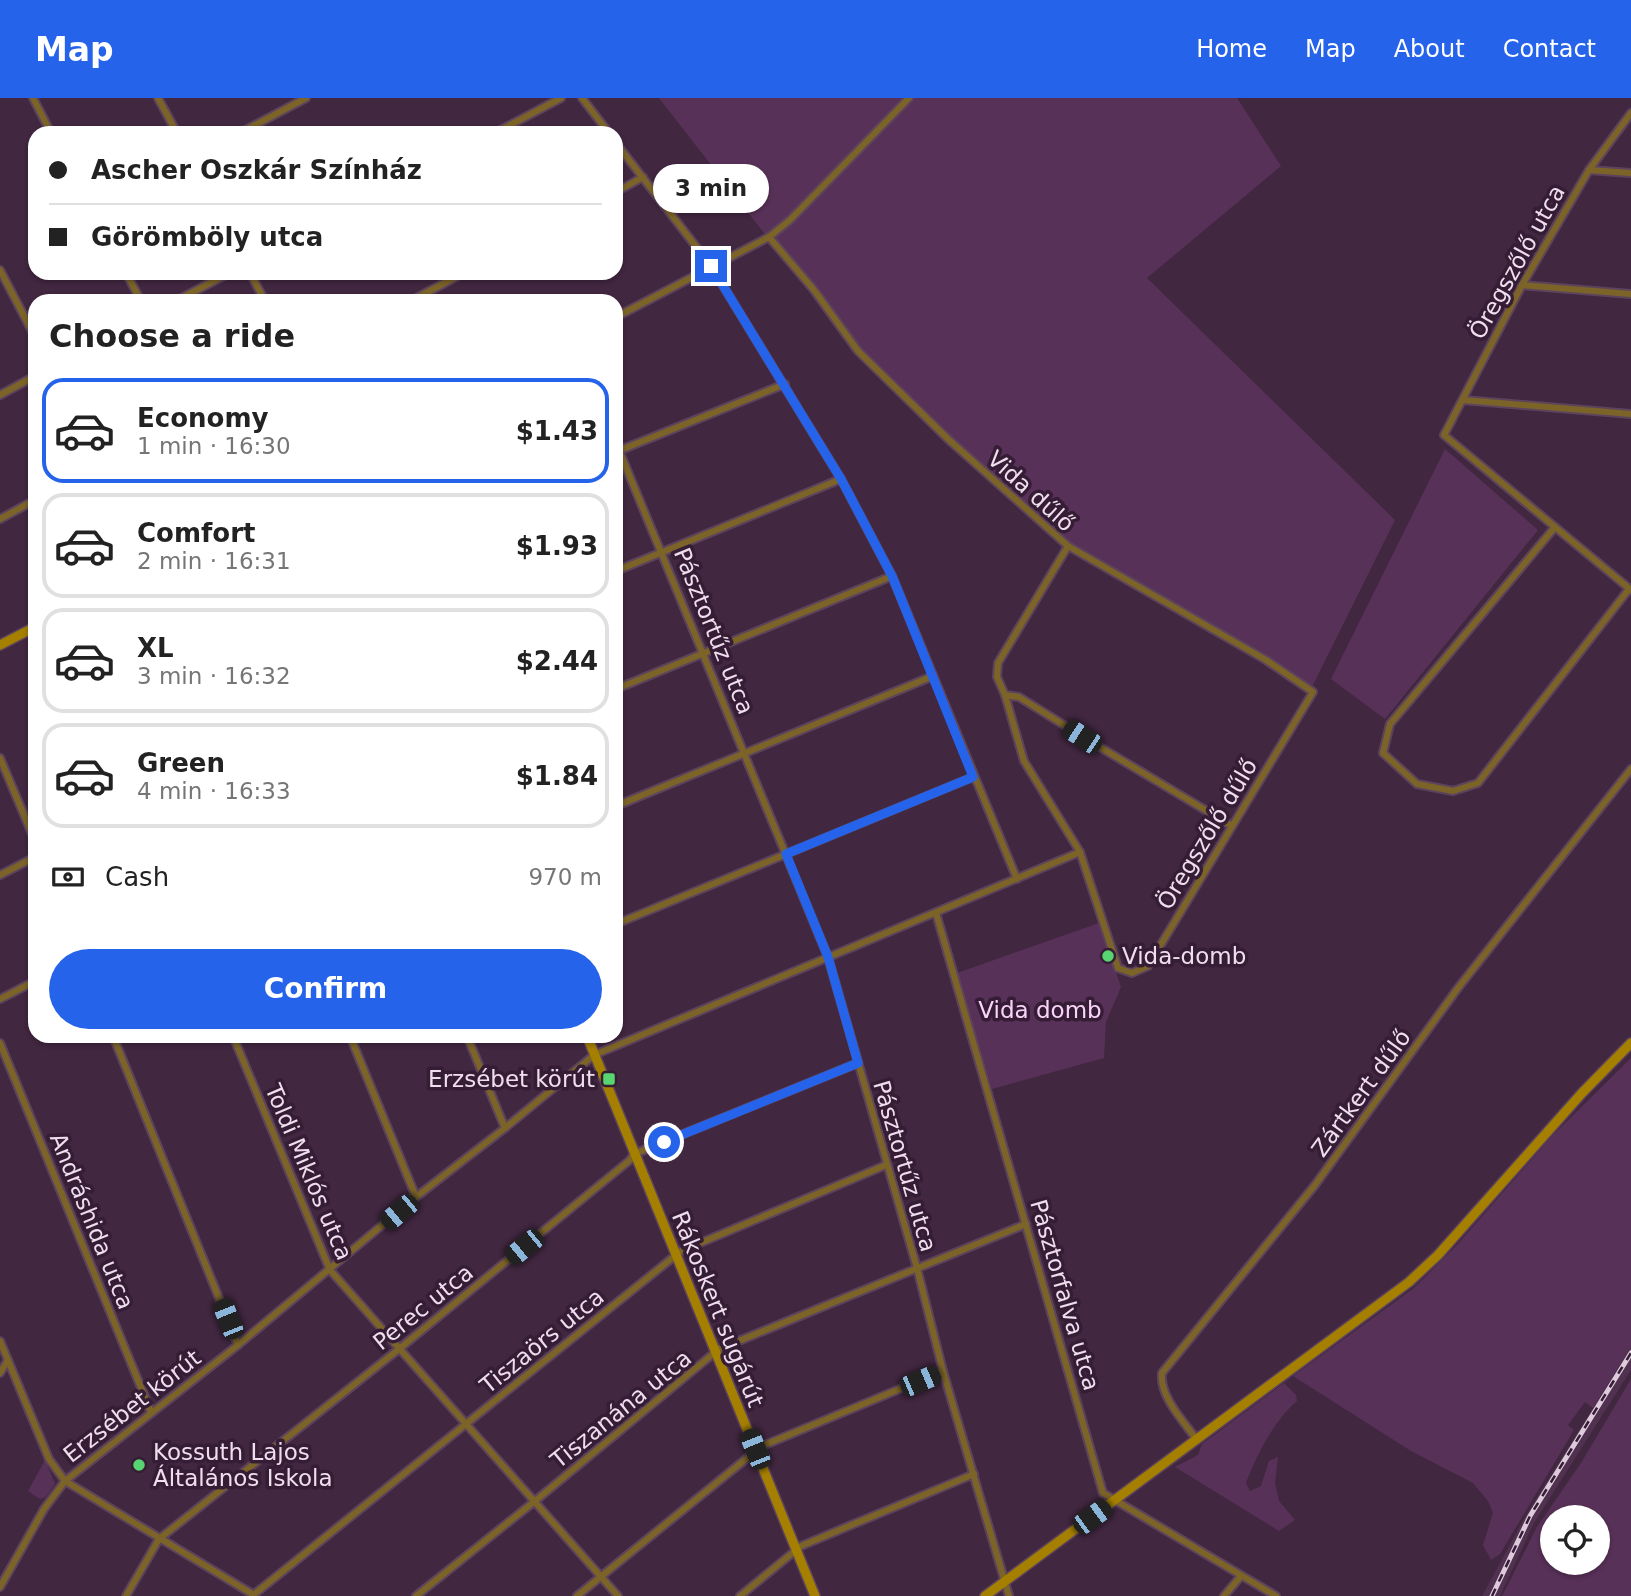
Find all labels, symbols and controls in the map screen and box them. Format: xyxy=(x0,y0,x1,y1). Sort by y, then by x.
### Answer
text: Map xyxy=(35,30,114,69)
text: Home xyxy=(1196,35,1267,63)
text: Map xyxy=(1305,35,1356,63)
text: About xyxy=(1394,35,1465,63)
text: Contact xyxy=(1503,35,1596,63)
text: Ascher Oszkár Színház xyxy=(91,155,422,185)
callout: 3 min xyxy=(653,164,769,214)
text: 3 min xyxy=(675,175,747,201)
street label: Öregszőlő utca xyxy=(1463,180,1570,344)
text: Görömböly utca xyxy=(91,222,323,252)
route end xyxy=(695,250,727,282)
text: Choose a ride xyxy=(49,317,295,355)
icon: car xyxy=(53,399,116,462)
text: Economy xyxy=(137,403,268,433)
text: $1.43 xyxy=(516,416,598,446)
text: 1 min · 16:30 xyxy=(137,433,291,459)
street label: Vida dűlő xyxy=(982,445,1080,537)
icon: car xyxy=(53,514,116,577)
text: Comfort xyxy=(137,518,255,548)
text: $1.93 xyxy=(516,531,598,561)
street label: Pásztortűz utca xyxy=(669,544,759,718)
text: 2 min · 16:31 xyxy=(137,548,291,574)
icon: car xyxy=(53,629,116,692)
text: XL xyxy=(137,633,174,663)
text: $2.44 xyxy=(516,646,598,676)
text: 3 min · 16:32 xyxy=(137,663,291,689)
car xyxy=(1059,717,1106,757)
icon: car xyxy=(53,744,116,807)
text: Green xyxy=(137,748,225,778)
street label: Öregszőlő dűlő xyxy=(1151,753,1262,914)
text: $1.84 xyxy=(516,761,598,791)
text: 4 min · 16:33 xyxy=(137,778,291,804)
icon: cash xyxy=(49,858,87,896)
text: Cash xyxy=(105,862,169,892)
text: 970 m xyxy=(528,864,602,890)
place label: Vida-domb xyxy=(1122,943,1246,969)
marker: Vida-domb xyxy=(1100,948,1116,964)
button: Confirm xyxy=(49,949,602,1029)
park label: Vida domb xyxy=(978,997,1102,1023)
street label: Zártkert dűlő xyxy=(1306,1025,1416,1161)
place label: Erzsébet körút xyxy=(428,1066,595,1092)
marker: Erzsébet körút xyxy=(601,1071,617,1087)
street label: Pásztortűz utca xyxy=(868,1077,942,1255)
street label: Toldi Miklós utca xyxy=(260,1079,358,1264)
route start xyxy=(648,1126,680,1158)
street label: Andráshida utca xyxy=(45,1129,139,1313)
car xyxy=(377,1190,422,1234)
street label: Pásztorfalva utca xyxy=(1025,1197,1105,1393)
street label: Rákoskert sugárút xyxy=(667,1207,769,1411)
car xyxy=(502,1226,547,1268)
street label: Perec utca xyxy=(368,1259,478,1355)
street label: Tiszaörs utca xyxy=(474,1283,609,1399)
car xyxy=(211,1296,246,1342)
street label: Erzsébet körút xyxy=(58,1344,206,1468)
street label: Tiszanána utca xyxy=(545,1345,696,1474)
car xyxy=(897,1363,944,1399)
car xyxy=(738,1426,773,1472)
place label: Kossuth Lajos Általános Iskola xyxy=(153,1439,333,1491)
marker: Kossuth Lajos Általános Iskola xyxy=(131,1457,147,1473)
car xyxy=(1069,1496,1116,1538)
map controls xyxy=(1540,1505,1610,1575)
button: locate xyxy=(1540,1505,1610,1575)

